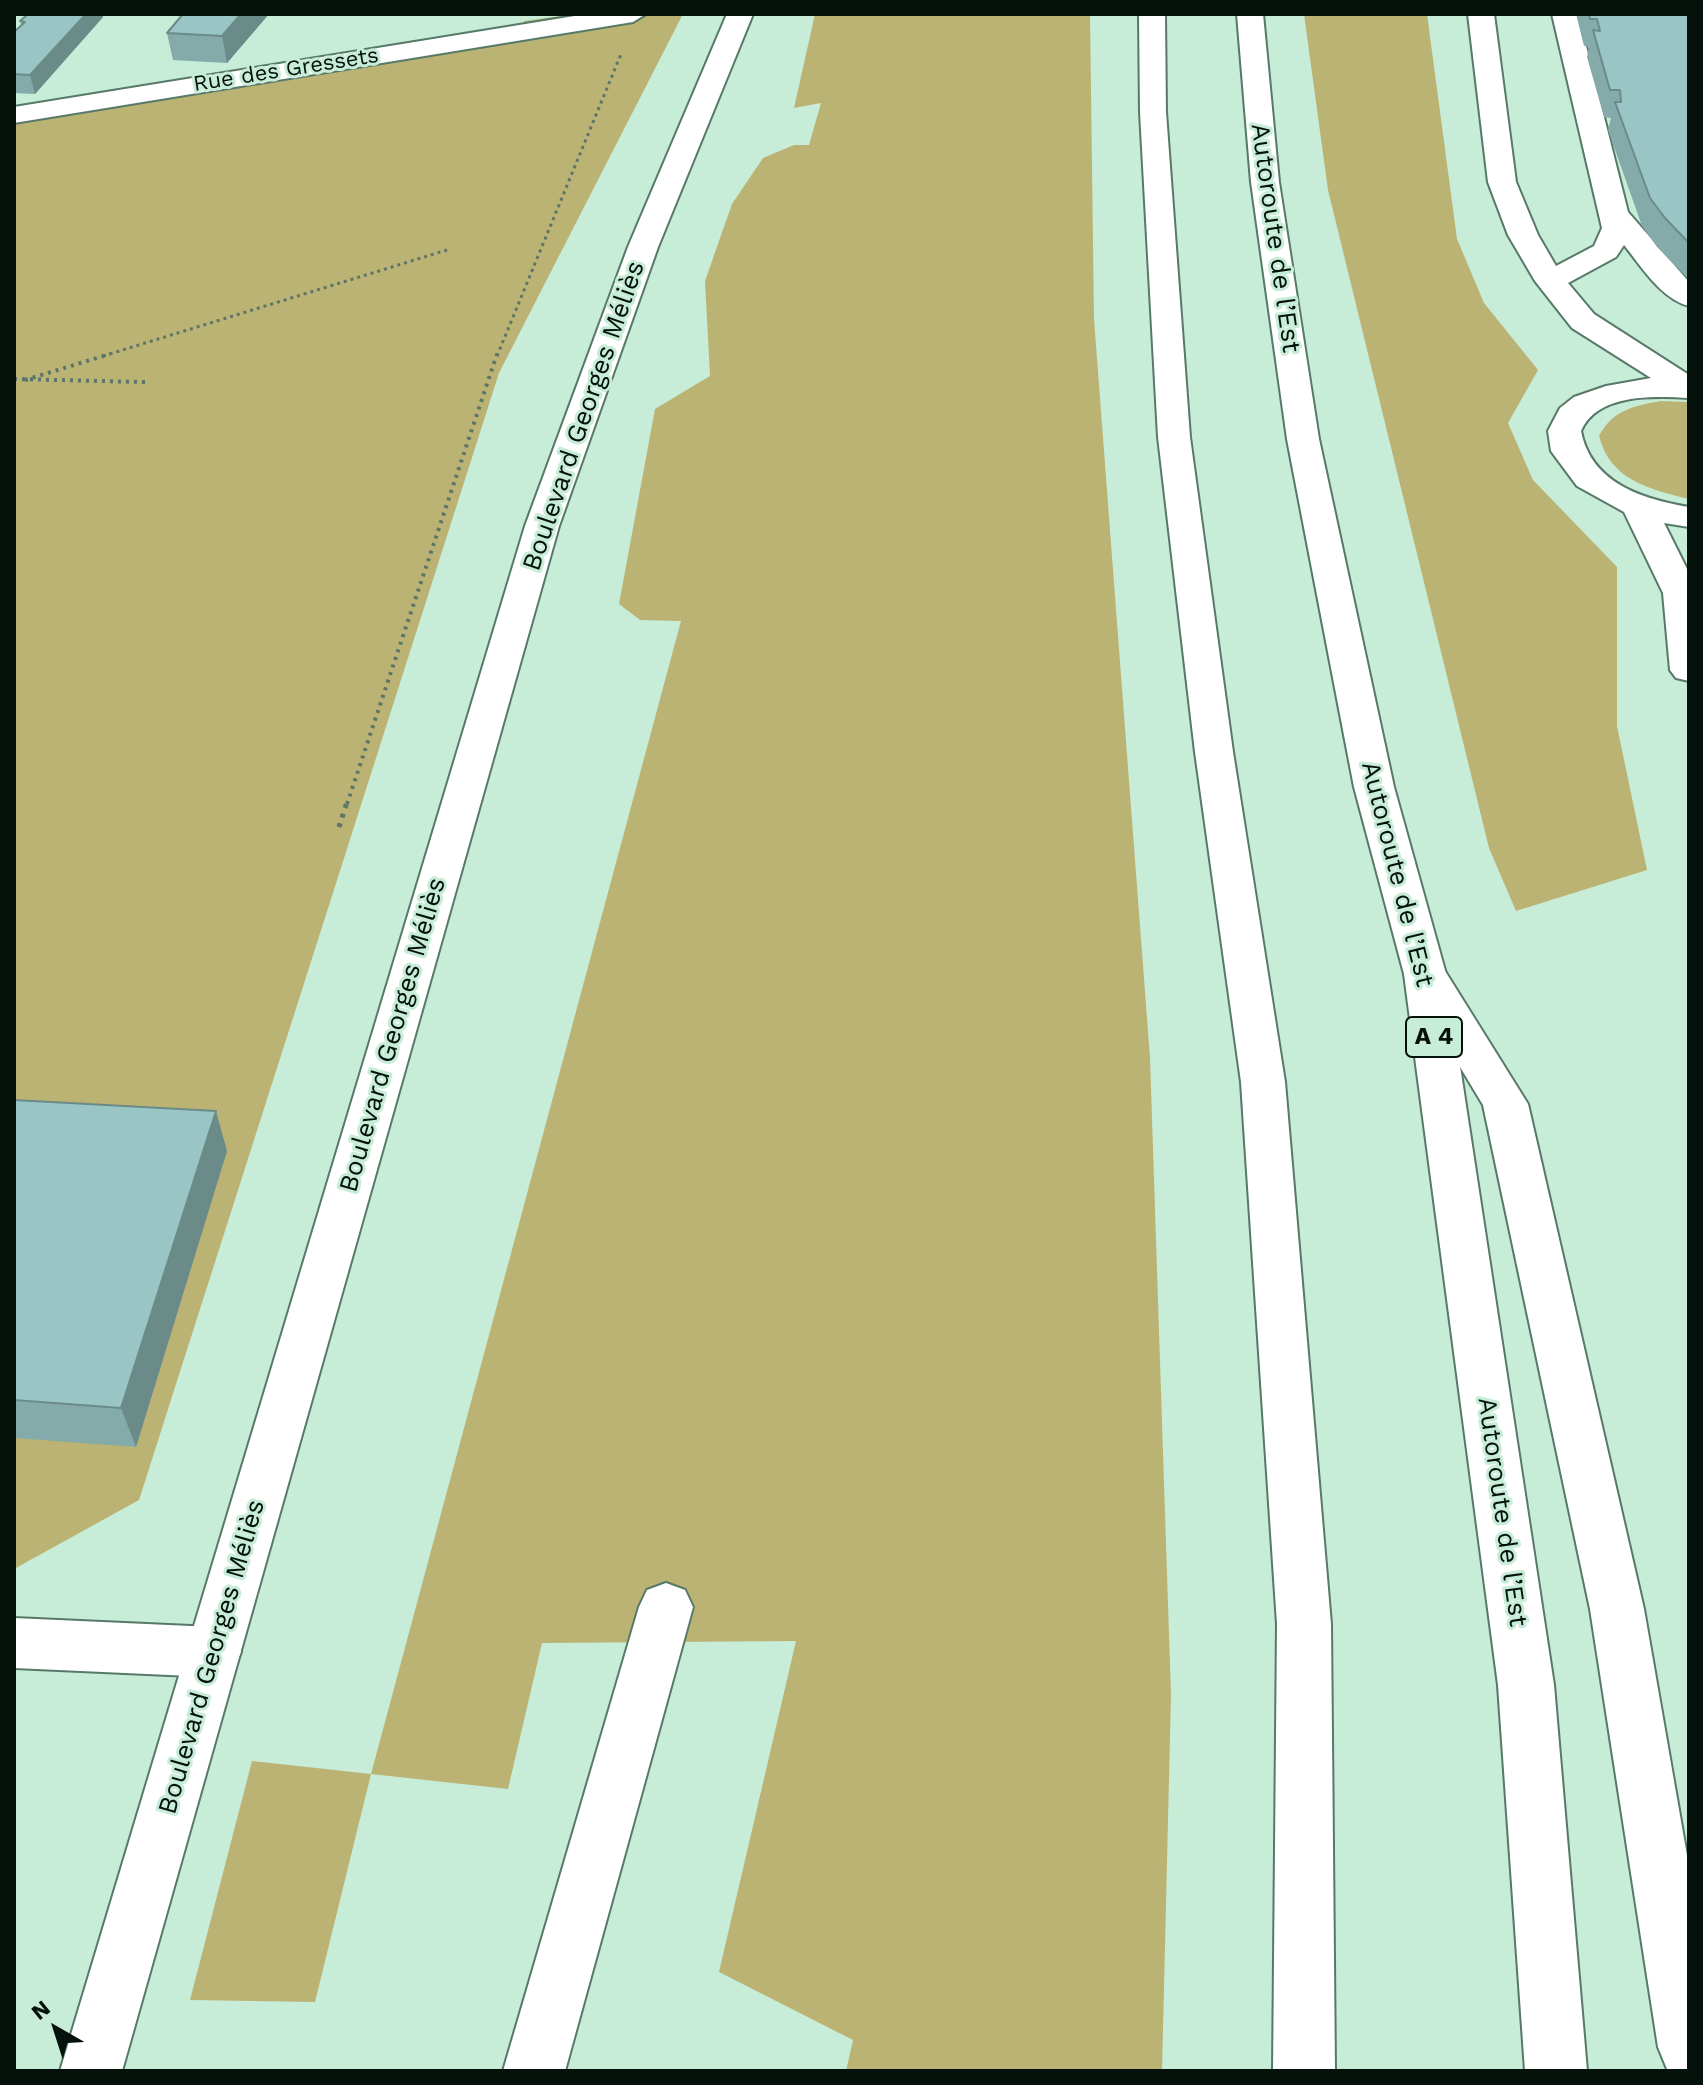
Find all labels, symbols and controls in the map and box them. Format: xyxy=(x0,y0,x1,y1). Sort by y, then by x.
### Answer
street label: Rue des Gressets xyxy=(191,42,381,98)
street label: Autoroute de l’Est xyxy=(1243,121,1307,355)
street label: Boulevard Georges Méliès xyxy=(516,257,652,575)
street label: Autoroute de l’Est xyxy=(1354,758,1440,990)
street label: Boulevard Georges Méliès xyxy=(333,874,453,1196)
road number: A 4 xyxy=(1406,1017,1462,1057)
street label: Autoroute de l’Est xyxy=(1470,1395,1534,1629)
street label: Boulevard Georges Méliès xyxy=(152,1496,272,1818)
north arrow xyxy=(16,1989,96,2069)
text: N xyxy=(26,1995,55,2025)

